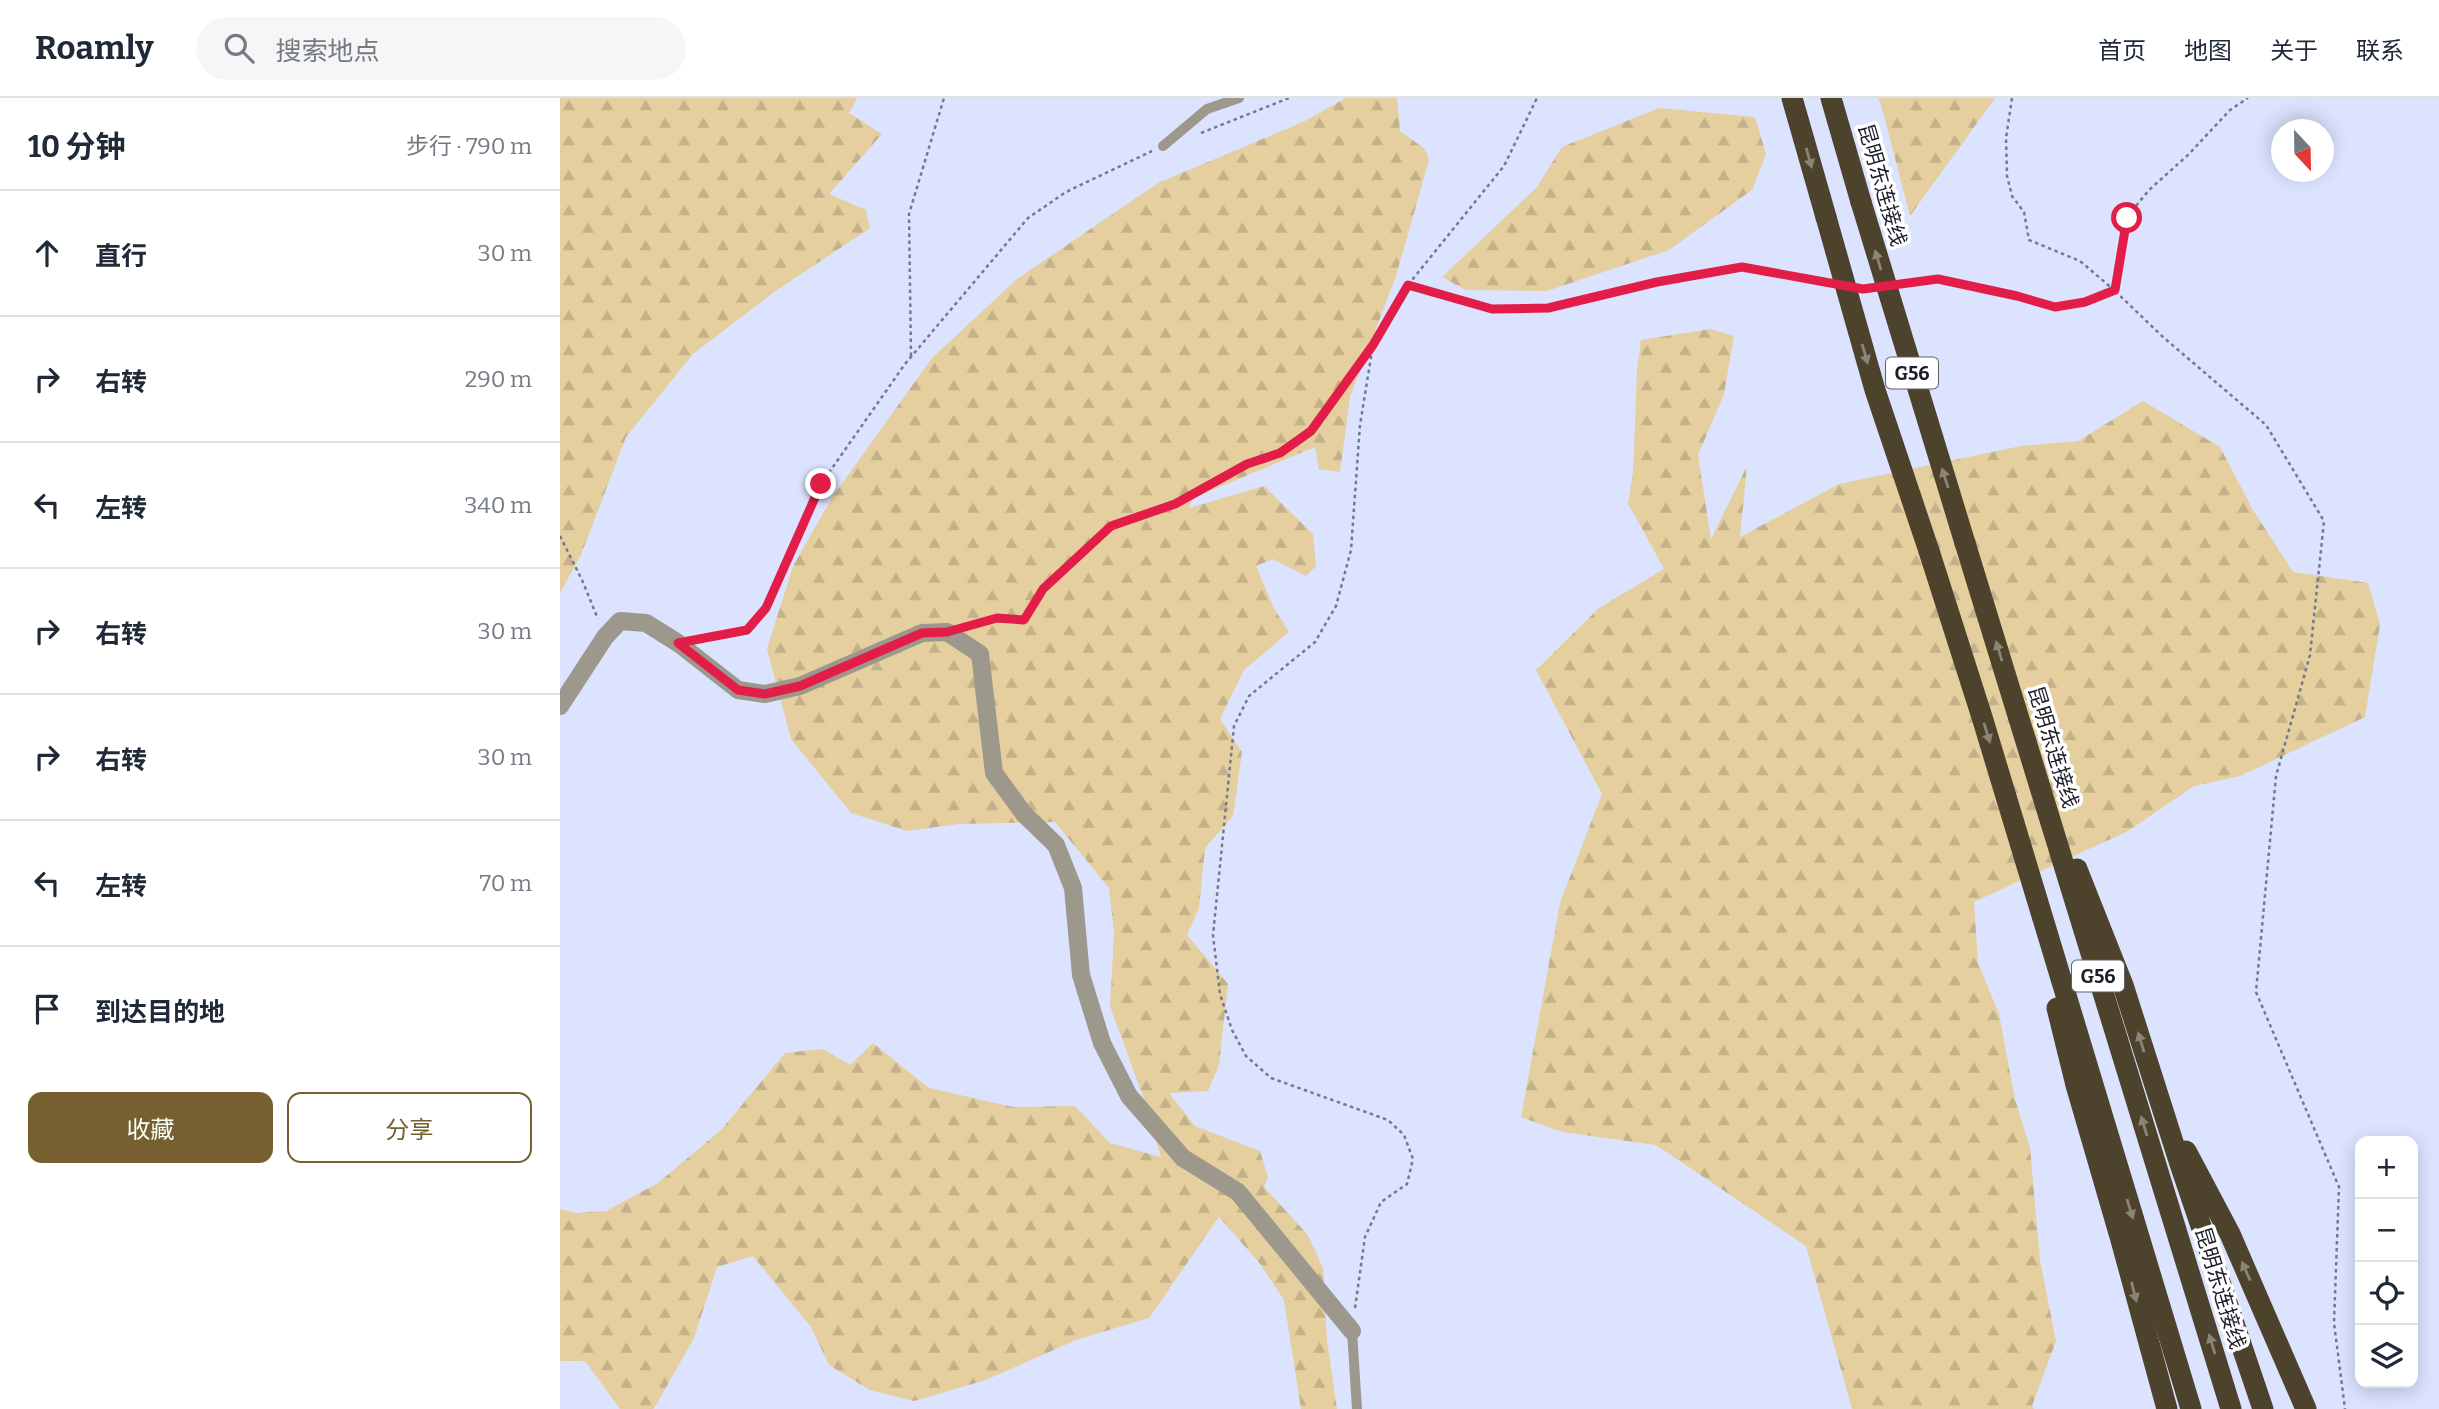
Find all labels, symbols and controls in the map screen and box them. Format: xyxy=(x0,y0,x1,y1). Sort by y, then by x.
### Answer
search box xyxy=(196,17,686,80)
text: Roamly xyxy=(35,28,154,68)
icon: search xyxy=(220,29,258,67)
text: 搜索地点 xyxy=(276,36,380,67)
text: 首页 xyxy=(2098,37,2146,65)
text: 地图 xyxy=(2184,37,2232,65)
text: 关于 xyxy=(2270,37,2318,65)
text: 联系 xyxy=(2356,37,2404,65)
north arrow xyxy=(2271,119,2334,182)
street label: 昆明东连接线 xyxy=(1852,121,1912,249)
text: 10 分钟 xyxy=(28,129,125,165)
text: 步行 · 790 m xyxy=(406,132,532,160)
one-way arrow xyxy=(1804,147,1815,169)
route start xyxy=(2111,202,2142,233)
icon: ahead xyxy=(28,234,66,272)
text: 30 m xyxy=(478,239,532,267)
text: 直行 xyxy=(95,241,147,272)
one-way arrow xyxy=(1873,249,1883,270)
one-way arrow xyxy=(1860,343,1870,364)
road number: G56 xyxy=(1886,358,1938,388)
icon: right xyxy=(28,360,66,398)
text: 290 m xyxy=(465,365,532,393)
text: 右转 xyxy=(95,367,147,398)
one-way arrow xyxy=(1939,467,1950,488)
route end xyxy=(805,468,836,499)
icon: left xyxy=(28,486,66,524)
text: 340 m xyxy=(464,491,532,519)
text: 左转 xyxy=(95,493,147,524)
icon: right xyxy=(28,612,66,650)
text: 30 m xyxy=(478,617,532,645)
text: 右转 xyxy=(95,619,147,650)
one-way arrow xyxy=(1993,641,2003,662)
street label: 昆明东连接线 xyxy=(2022,683,2084,811)
one-way arrow xyxy=(1983,723,1993,744)
icon: right xyxy=(28,738,66,776)
text: 30 m xyxy=(478,743,532,771)
text: 右转 xyxy=(95,745,147,776)
icon: left xyxy=(28,864,66,902)
text: 70 m xyxy=(480,869,532,897)
text: 左转 xyxy=(95,871,147,902)
road number: G56 xyxy=(2072,960,2124,992)
icon: arrive xyxy=(28,990,66,1028)
text: 到达目的地 xyxy=(95,997,225,1028)
one-way arrow xyxy=(2135,1031,2146,1052)
button: 收藏 xyxy=(28,1092,273,1163)
button: 分享 xyxy=(287,1092,532,1163)
one-way arrow xyxy=(2139,1116,2149,1137)
map controls xyxy=(2355,1136,2418,1388)
button: + xyxy=(2355,1136,2418,1199)
one-way arrow xyxy=(2126,1199,2136,1220)
button: − xyxy=(2355,1199,2418,1262)
street label: 昆明东连接线 xyxy=(2189,1224,2251,1352)
one-way arrow xyxy=(2240,1261,2251,1282)
button: locate xyxy=(2355,1262,2418,1325)
one-way arrow xyxy=(2129,1281,2140,1303)
button: layers xyxy=(2355,1325,2418,1388)
one-way arrow xyxy=(2206,1333,2216,1354)

